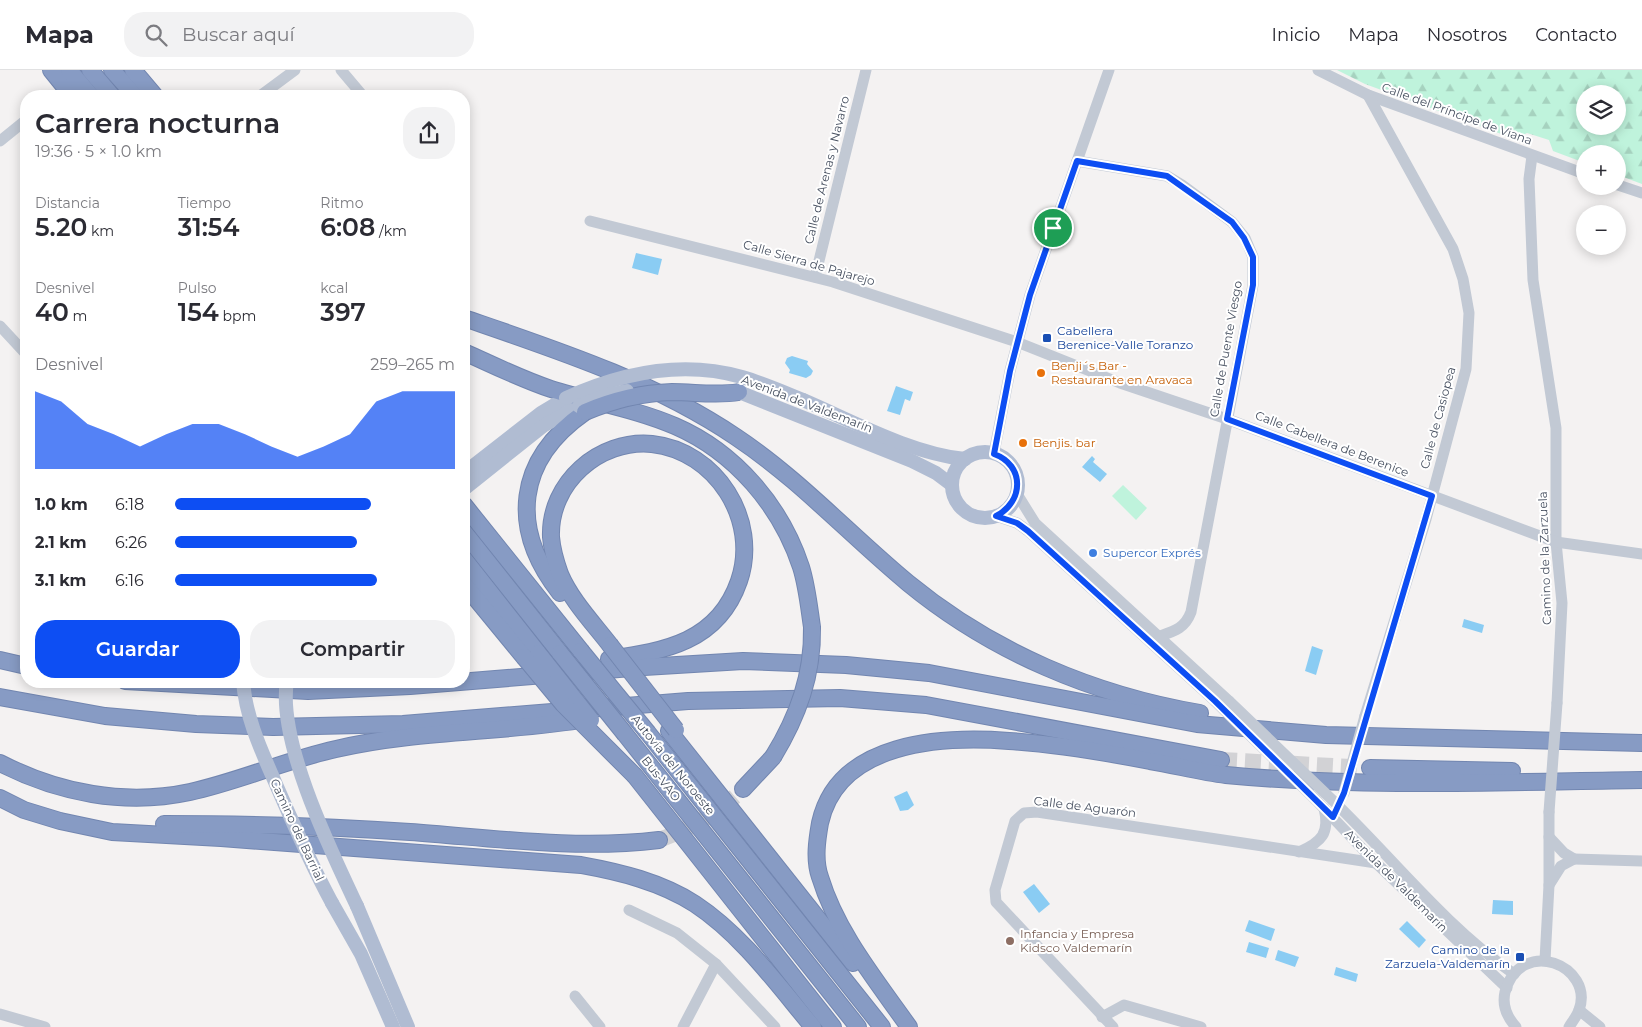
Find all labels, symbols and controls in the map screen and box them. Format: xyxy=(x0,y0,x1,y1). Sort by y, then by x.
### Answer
search box xyxy=(124,12,474,57)
text: Mapa xyxy=(25,20,94,49)
icon: search xyxy=(142,21,170,49)
text: Buscar aquí xyxy=(182,23,295,46)
text: Inicio xyxy=(1272,24,1320,46)
text: Mapa xyxy=(1348,24,1399,46)
text: Nosotros xyxy=(1427,24,1507,46)
text: Contacto xyxy=(1535,24,1617,46)
street label: Calle del Príncipe de Viana xyxy=(1380,79,1535,148)
map controls xyxy=(1576,85,1626,255)
button: layers xyxy=(1576,85,1626,135)
street label: Calle de Arenas y Navarro xyxy=(801,94,852,246)
text: Carrera nocturna xyxy=(35,106,280,140)
button: share xyxy=(403,107,455,159)
text: 19:36 · 5 × 1.0 km xyxy=(35,142,162,161)
button: + xyxy=(1576,145,1626,195)
text: Distancia xyxy=(35,194,100,212)
text: Tiempo xyxy=(178,194,231,212)
text: Ritmo xyxy=(320,194,363,212)
button: − xyxy=(1576,205,1626,255)
pin xyxy=(1032,207,1074,249)
text: 5.20 xyxy=(35,212,87,242)
text: 31:54 xyxy=(178,212,239,242)
text: 6:08 xyxy=(320,212,375,242)
icon: arrive xyxy=(1039,214,1067,242)
text: km xyxy=(87,222,114,240)
text: /km xyxy=(375,222,407,240)
street label: Calle Sierra de Pajarejo xyxy=(741,236,877,289)
text: Desnivel xyxy=(35,279,95,297)
text: Pulso xyxy=(178,279,217,297)
text: kcal xyxy=(320,279,348,297)
street label: Calle de Puente Viesgo xyxy=(1206,280,1245,418)
text: 40 xyxy=(35,297,69,327)
text: 154 xyxy=(178,297,219,327)
text: 397 xyxy=(320,297,366,327)
text: m xyxy=(69,307,87,325)
text: bpm xyxy=(219,307,256,325)
place label: Cabellera Berenice-Valle Toranzo xyxy=(1057,323,1193,352)
marker: Cabellera Berenice-Valle Toranzo xyxy=(1041,332,1053,344)
text: Desnivel xyxy=(35,355,103,374)
text: 259–265 m xyxy=(370,355,455,374)
place label: Benji´s Bar - Restaurante en Aravaca xyxy=(1051,358,1193,387)
street label: Calle de Casiopea xyxy=(1417,365,1458,471)
marker: Benji´s Bar - Restaurante en Aravaca xyxy=(1035,367,1047,379)
street label: Avenida de Valdemarín xyxy=(739,372,875,436)
street label: Calle Cabellera de Berenice xyxy=(1253,407,1411,480)
place label: Benjis. bar xyxy=(1033,435,1096,450)
marker: Benjis. bar xyxy=(1017,437,1029,449)
street label: Camino de la Zarzuela xyxy=(1535,491,1554,625)
text: 1.0 km xyxy=(35,495,88,514)
text: 6:18 xyxy=(115,495,144,514)
text: 2.1 km xyxy=(35,533,87,552)
text: 6:26 xyxy=(115,533,147,552)
place label: Supercor Exprés xyxy=(1103,545,1201,560)
marker: Supercor Exprés xyxy=(1087,547,1099,559)
text: 3.1 km xyxy=(35,571,86,590)
text: 6:16 xyxy=(115,571,144,590)
button: Guardar xyxy=(35,620,240,678)
button: Compartir xyxy=(250,620,455,678)
street label: Autovía del Noroeste xyxy=(628,712,718,818)
street label: Bus-VAO xyxy=(639,753,684,804)
street label: Camino del Barrial xyxy=(267,776,328,883)
street label: Calle de Aguarón xyxy=(1033,793,1137,820)
street label: Avenida de Valdemarín xyxy=(1342,826,1451,935)
place label: Infancia y Empresa Kidsco Valdemarín xyxy=(1020,926,1134,955)
marker: Infancia y Empresa Kidsco Valdemarín xyxy=(1004,935,1016,947)
place label: Camino de la Zarzuela-Valdemarín xyxy=(1385,942,1510,971)
marker: Camino de la Zarzuela-Valdemarín xyxy=(1514,951,1526,963)

